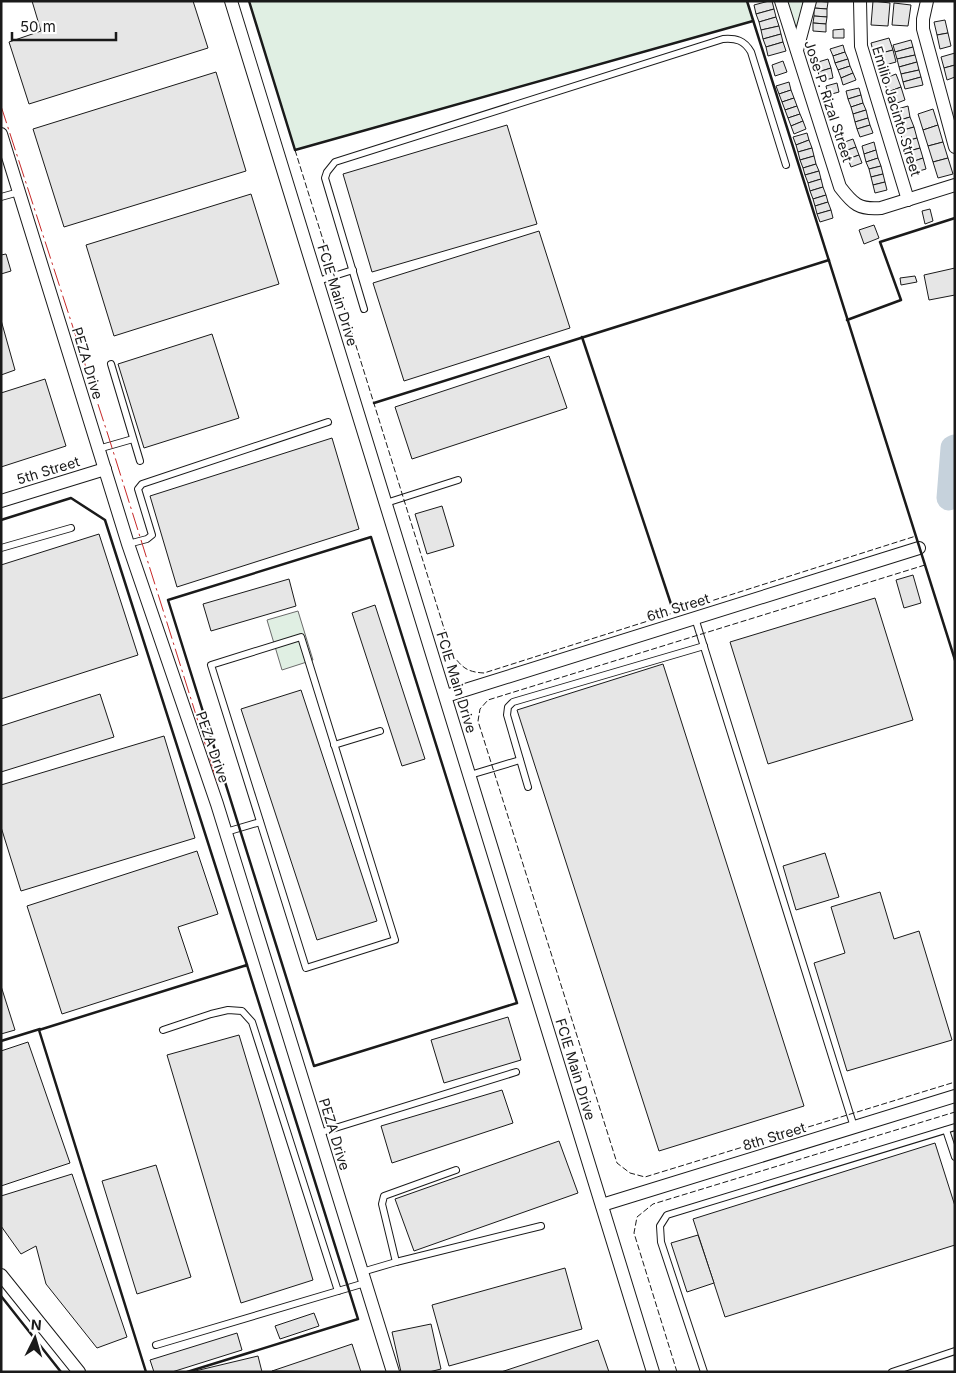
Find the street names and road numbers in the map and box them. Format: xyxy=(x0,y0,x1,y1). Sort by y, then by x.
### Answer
street label: Jose P. Rizal Street xyxy=(801,38,857,164)
street label: Emilio Jacinto Street xyxy=(869,44,925,178)
street label: FCIE Main Drive xyxy=(314,242,362,348)
street label: PEZA Drive xyxy=(69,325,107,401)
street label: 5th Street xyxy=(15,452,82,488)
street label: 6th Street xyxy=(644,589,712,625)
street label: FCIE Main Drive xyxy=(433,629,481,735)
street label: PEZA Drive xyxy=(193,709,233,785)
street label: FCIE Main Drive xyxy=(552,1016,600,1122)
street label: PEZA Drive xyxy=(316,1096,354,1172)
street label: 8th Street xyxy=(740,1118,808,1154)

